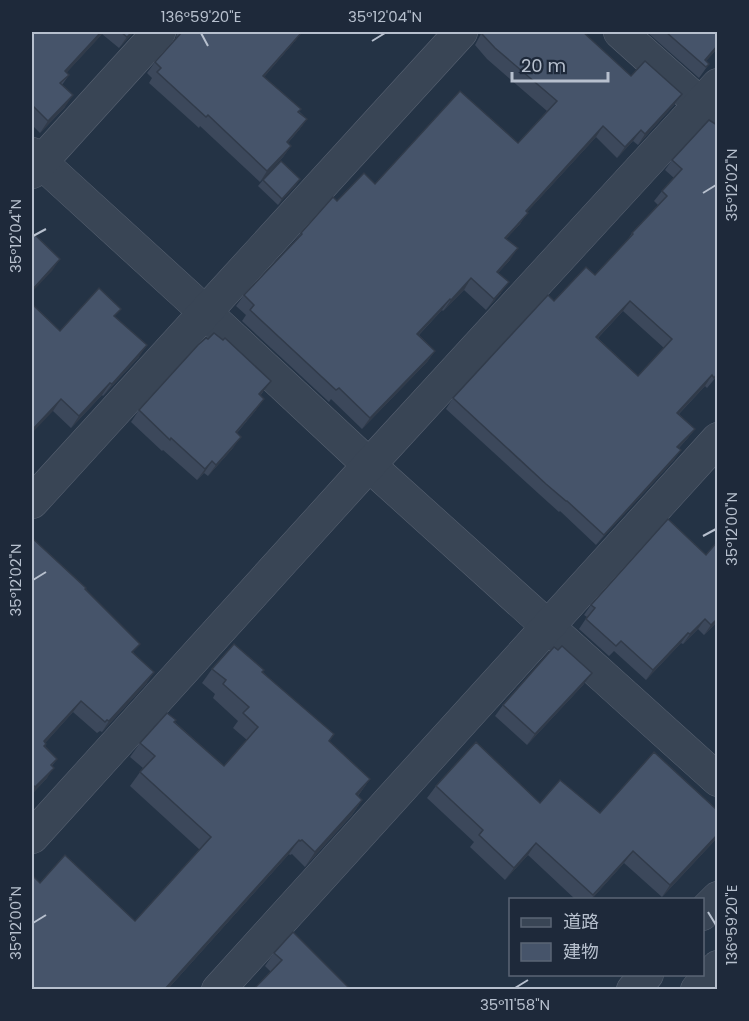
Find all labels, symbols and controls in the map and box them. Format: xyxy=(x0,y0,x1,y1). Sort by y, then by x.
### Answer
text: 136°59'20"E xyxy=(161,6,241,27)
text: 35°12'04"N xyxy=(348,6,422,27)
scale bar xyxy=(512,45,608,83)
text: 20 m xyxy=(521,53,566,78)
text: 35°12'02"N xyxy=(721,148,742,222)
text: 35°12'04"N xyxy=(5,199,26,273)
text: 35°12'00"N xyxy=(721,492,742,566)
text: 35°12'02"N xyxy=(5,543,26,617)
text: 136°59'20"E xyxy=(721,885,742,965)
text: 35°12'00"N xyxy=(5,886,26,960)
legend xyxy=(509,898,704,976)
text: 道路 xyxy=(563,909,599,934)
text: 建物 xyxy=(563,939,599,964)
text: 35°11'58"N xyxy=(480,994,550,1015)

